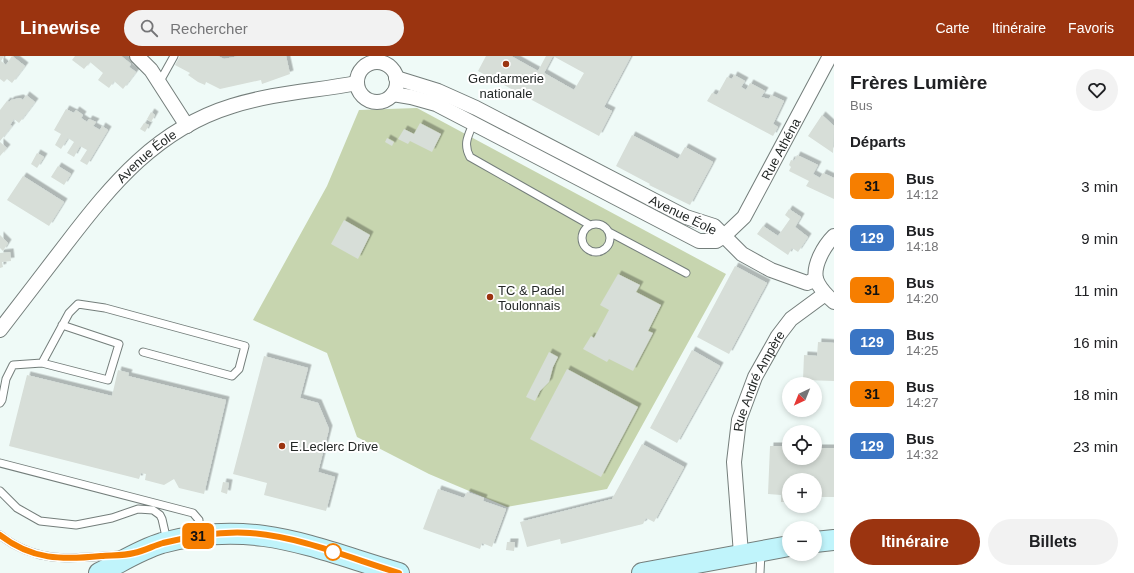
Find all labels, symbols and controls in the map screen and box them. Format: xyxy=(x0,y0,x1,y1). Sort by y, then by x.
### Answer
search box xyxy=(124,10,404,46)
text: Linewise xyxy=(20,17,100,38)
icon: search xyxy=(138,17,160,39)
text: Rechercher xyxy=(170,20,248,37)
text: Carte xyxy=(935,20,970,36)
text: Itinéraire xyxy=(992,20,1046,36)
text: Favoris xyxy=(1068,20,1114,36)
marker: Gendarmerie nationale xyxy=(501,59,511,69)
button: heart xyxy=(1076,69,1118,111)
place label: Gendarmerie nationale xyxy=(468,71,544,101)
text: Frères Lumière xyxy=(850,72,987,93)
text: Bus xyxy=(850,98,872,113)
street label: Rue Athéna xyxy=(758,115,803,182)
street label: Avenue Éole xyxy=(113,126,179,185)
text: Départs xyxy=(850,133,906,150)
text: Bus xyxy=(906,170,934,187)
text: 31 xyxy=(864,178,880,194)
text: 3 min xyxy=(1081,178,1118,195)
text: 14:12 xyxy=(906,187,939,202)
street label: Avenue Éole xyxy=(647,192,719,238)
text: Bus xyxy=(906,222,934,239)
text: 129 xyxy=(860,230,884,246)
text: 9 min xyxy=(1081,230,1118,247)
text: 14:18 xyxy=(906,239,939,254)
text: Bus xyxy=(906,274,934,291)
text: 31 xyxy=(864,282,880,298)
text: 11 min xyxy=(1074,282,1118,299)
place label: TC & Padel Toulonnais xyxy=(498,283,565,313)
text: 14:20 xyxy=(906,291,939,306)
marker: TC & Padel Toulonnais xyxy=(485,292,495,302)
text: Bus xyxy=(906,326,934,343)
street label: Rue André Ampère xyxy=(730,327,787,432)
text: 129 xyxy=(860,334,884,350)
text: 16 min xyxy=(1073,334,1118,351)
text: 14:25 xyxy=(906,343,939,358)
north arrow xyxy=(782,377,822,417)
map controls xyxy=(782,377,822,561)
text: Bus xyxy=(906,378,934,395)
text: 31 xyxy=(864,386,880,402)
text: 18 min xyxy=(1073,386,1118,403)
text: 14:27 xyxy=(906,395,939,410)
button: locate xyxy=(782,425,822,465)
text: Bus xyxy=(906,430,934,447)
text: 129 xyxy=(860,438,884,454)
text: 23 min xyxy=(1073,438,1118,455)
place label: E.Leclerc Drive xyxy=(290,439,378,454)
marker: E.Leclerc Drive xyxy=(277,441,287,451)
text: 14:32 xyxy=(906,447,939,462)
button: + xyxy=(782,473,822,513)
button: Itinéraire xyxy=(850,519,980,565)
button: Billets xyxy=(988,519,1118,565)
button: − xyxy=(782,521,822,561)
line badge: 31 xyxy=(180,523,216,549)
text: 31 xyxy=(190,528,206,544)
unlabelled marker xyxy=(324,543,342,561)

